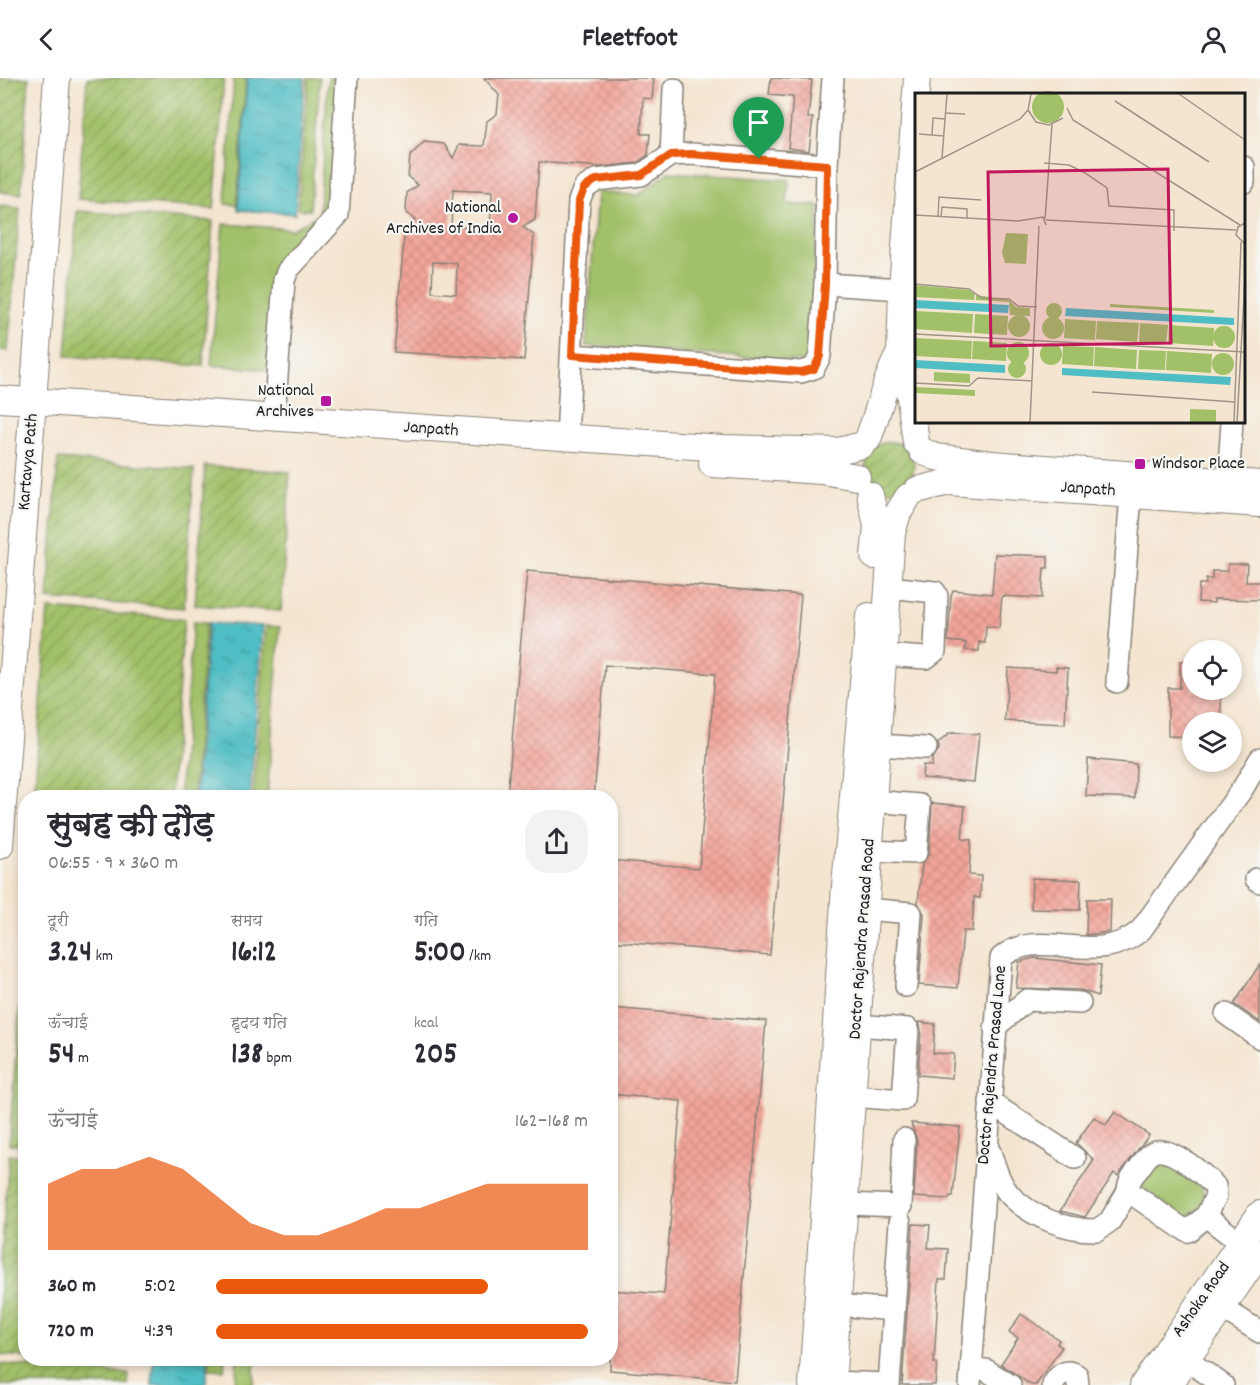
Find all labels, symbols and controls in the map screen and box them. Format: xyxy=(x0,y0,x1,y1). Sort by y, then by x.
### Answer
text: Fleetfoot xyxy=(582,20,678,59)
icon: back xyxy=(30,23,63,56)
icon: person xyxy=(1197,23,1230,56)
inset map xyxy=(915,93,1245,423)
pin xyxy=(733,97,784,159)
icon: arrive xyxy=(742,106,775,139)
place label: National Archives of India xyxy=(386,196,502,242)
marker: National Archives of India xyxy=(506,211,520,225)
place label: National Archives xyxy=(256,379,315,425)
marker: National Archives xyxy=(319,394,333,408)
street label: Kartavya Path xyxy=(12,412,46,512)
street label: Janpath xyxy=(403,416,459,444)
place label: Windsor Place xyxy=(1152,452,1245,477)
marker: Windsor Place xyxy=(1133,457,1147,471)
street label: Janpath xyxy=(1060,476,1116,504)
map controls xyxy=(1182,640,1242,772)
button: locate xyxy=(1182,640,1242,700)
button: layers xyxy=(1182,712,1242,772)
text: सुबह की दौड़ xyxy=(48,804,214,851)
button: share xyxy=(525,810,588,873)
street label: Doctor Rajendra Prasad Road xyxy=(844,838,882,1040)
text: 06:55 · 9 × 360 m xyxy=(48,850,178,878)
text: दूरी xyxy=(48,910,69,933)
text: समय xyxy=(231,910,262,933)
text: गति xyxy=(414,910,438,933)
text: 3.24 xyxy=(48,933,92,976)
text: 16:12 xyxy=(231,933,277,976)
text: 5:00 xyxy=(414,933,466,976)
text: km xyxy=(92,945,113,968)
text: /km xyxy=(466,945,491,968)
street label: Doctor Rajendra Prasad Lane xyxy=(972,964,1014,1166)
text: ऊँचाई xyxy=(48,1012,88,1035)
text: हृदय गति xyxy=(231,1012,287,1035)
text: kcal xyxy=(414,1012,438,1035)
text: 54 xyxy=(48,1035,74,1078)
text: 138 xyxy=(231,1035,263,1078)
text: 205 xyxy=(414,1035,457,1078)
text: m xyxy=(74,1047,89,1070)
text: bpm xyxy=(263,1047,292,1070)
text: ऊँचाई xyxy=(48,1108,98,1136)
text: 162–168 m xyxy=(515,1108,588,1136)
street label: Ashoka Road xyxy=(1167,1257,1237,1343)
text: 360 m xyxy=(48,1273,96,1301)
text: 5:02 xyxy=(144,1273,176,1301)
text: 720 m xyxy=(48,1318,94,1346)
text: 4:39 xyxy=(144,1318,174,1346)

